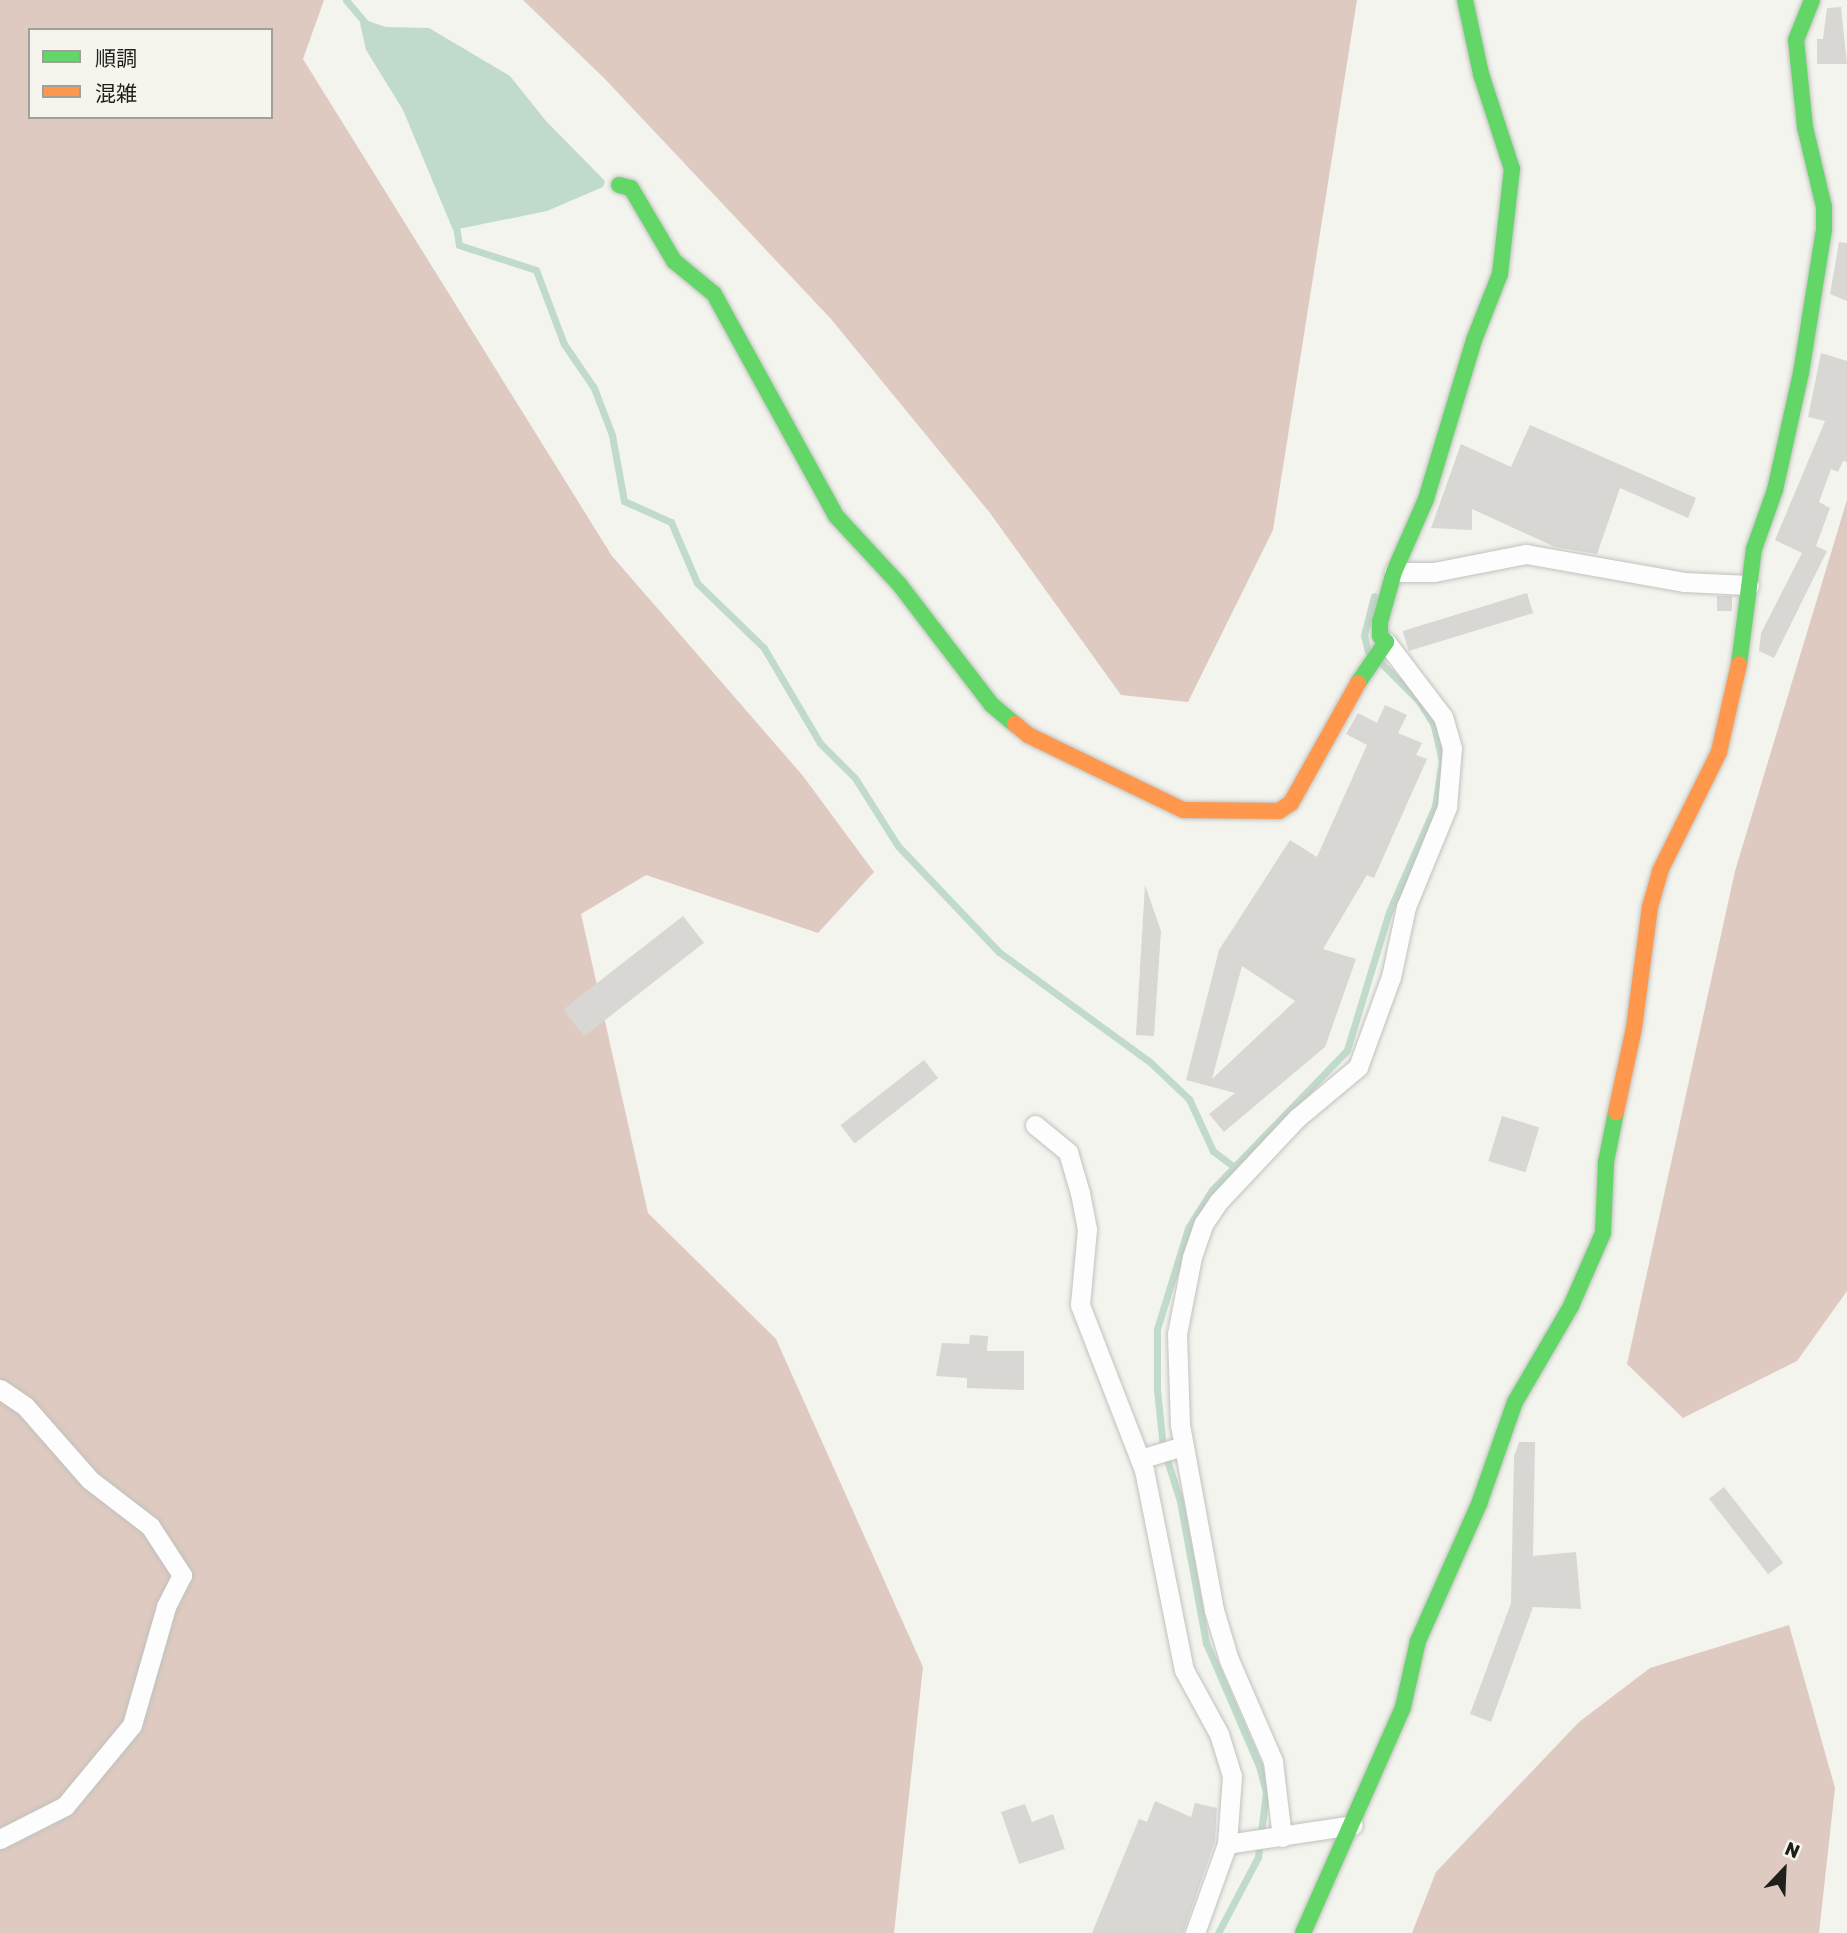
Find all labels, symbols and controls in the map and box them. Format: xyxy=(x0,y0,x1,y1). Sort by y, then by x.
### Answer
legend xyxy=(28,28,273,119)
text: 順調 xyxy=(95,46,137,71)
text: 混雑 xyxy=(95,81,137,106)
north arrow xyxy=(1749,1835,1819,1905)
text: N xyxy=(1782,1837,1803,1863)

